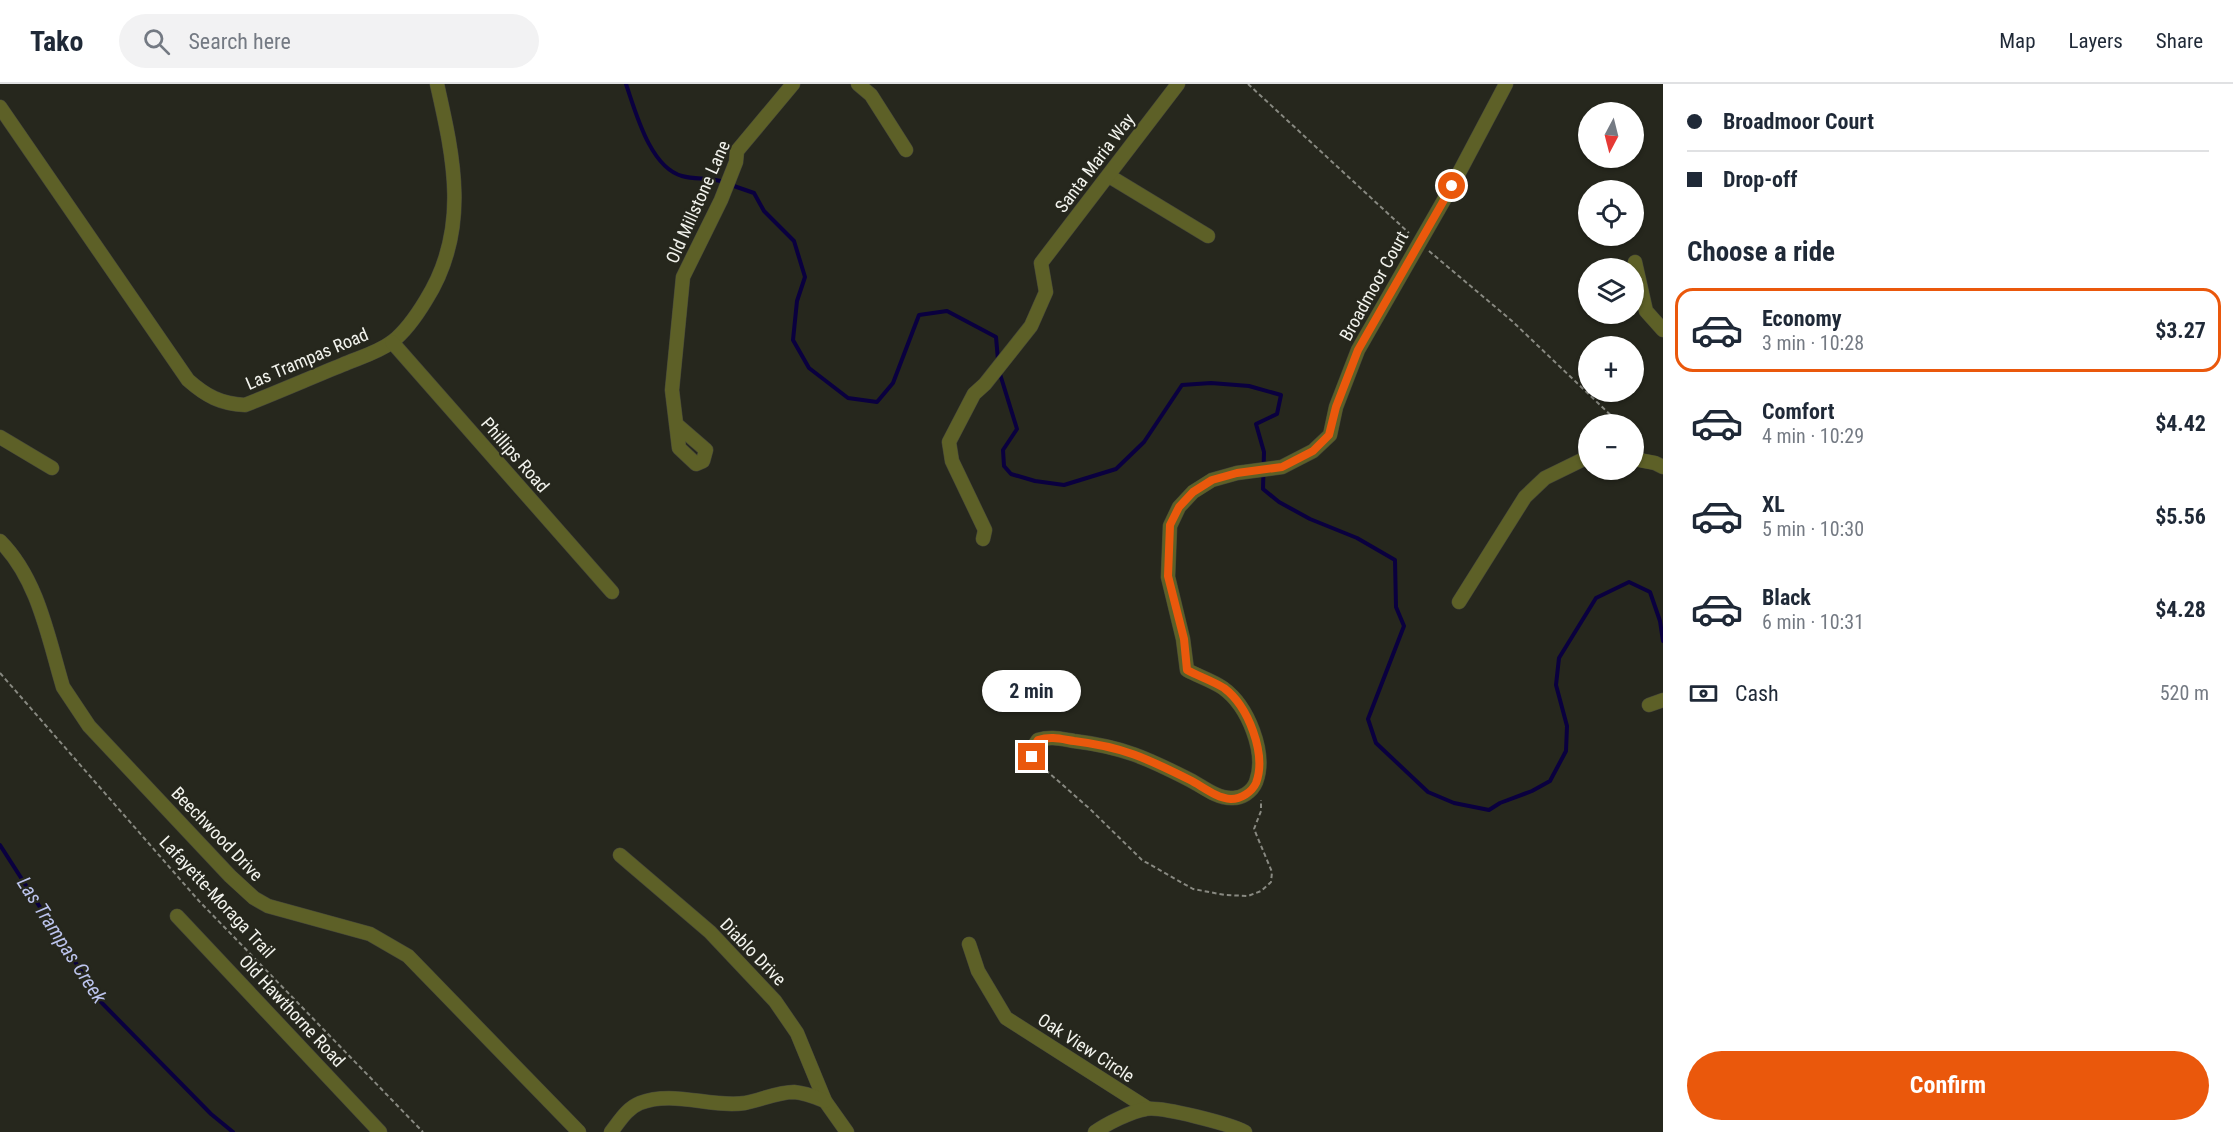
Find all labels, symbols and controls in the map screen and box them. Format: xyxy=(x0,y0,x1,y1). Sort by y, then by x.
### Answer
search box xyxy=(119,14,539,68)
text: Tako xyxy=(30,25,83,58)
icon: search xyxy=(140,25,173,58)
text: Search here xyxy=(188,29,291,54)
text: Map xyxy=(1999,29,2036,53)
text: Layers xyxy=(2069,29,2123,53)
text: Share xyxy=(2156,29,2203,53)
north arrow xyxy=(1578,102,1644,168)
map controls xyxy=(1578,102,1644,480)
street label: Santa Maria Way xyxy=(1050,109,1139,216)
text: Broadmoor Court xyxy=(1723,109,1874,134)
street label: Old Millstone Lane xyxy=(661,137,734,266)
text: Drop-off xyxy=(1723,167,1797,192)
route start xyxy=(1438,172,1465,199)
button: locate xyxy=(1578,180,1644,246)
street label: Broadmoor Court xyxy=(1335,227,1412,344)
text: Choose a ride xyxy=(1687,236,1835,268)
button: layers xyxy=(1578,258,1644,324)
icon: car xyxy=(1690,303,1744,357)
text: Economy xyxy=(1762,306,1842,331)
text: $3.27 xyxy=(2155,318,2206,343)
street label: Las Trampas Road xyxy=(242,323,371,394)
text: 3 min · 10:28 xyxy=(1762,331,1864,355)
button: + xyxy=(1578,336,1644,402)
icon: car xyxy=(1690,396,1744,450)
text: Comfort xyxy=(1762,399,1835,424)
text: $4.42 xyxy=(2155,411,2206,436)
street label: Phillips Road xyxy=(477,413,554,496)
button: − xyxy=(1578,414,1644,480)
text: 4 min · 10:29 xyxy=(1762,424,1864,448)
icon: car xyxy=(1690,489,1744,543)
text: XL xyxy=(1762,492,1785,517)
text: $5.56 xyxy=(2155,504,2206,529)
text: 5 min · 10:30 xyxy=(1762,517,1864,541)
icon: car xyxy=(1690,582,1744,636)
text: Black xyxy=(1762,585,1811,610)
text: $4.28 xyxy=(2155,597,2206,622)
text: 6 min · 10:31 xyxy=(1762,610,1864,634)
callout: 2 min xyxy=(982,670,1082,712)
icon: cash xyxy=(1687,677,1720,710)
text: 2 min xyxy=(1009,679,1054,703)
text: Cash xyxy=(1735,681,1779,706)
text: 520 m xyxy=(2160,681,2209,705)
route end xyxy=(1018,743,1045,770)
street label: Beechwood Drive xyxy=(167,782,267,885)
street label: Lafayette-Moraga Trail xyxy=(155,831,279,962)
water label: Las Trampas Creek xyxy=(12,872,113,1009)
street label: Diablo Drive xyxy=(716,914,790,990)
street label: Old Hawthorne Road xyxy=(235,950,350,1071)
street label: Oak View Circle xyxy=(1034,1009,1138,1087)
button: Confirm xyxy=(1687,1051,2209,1120)

